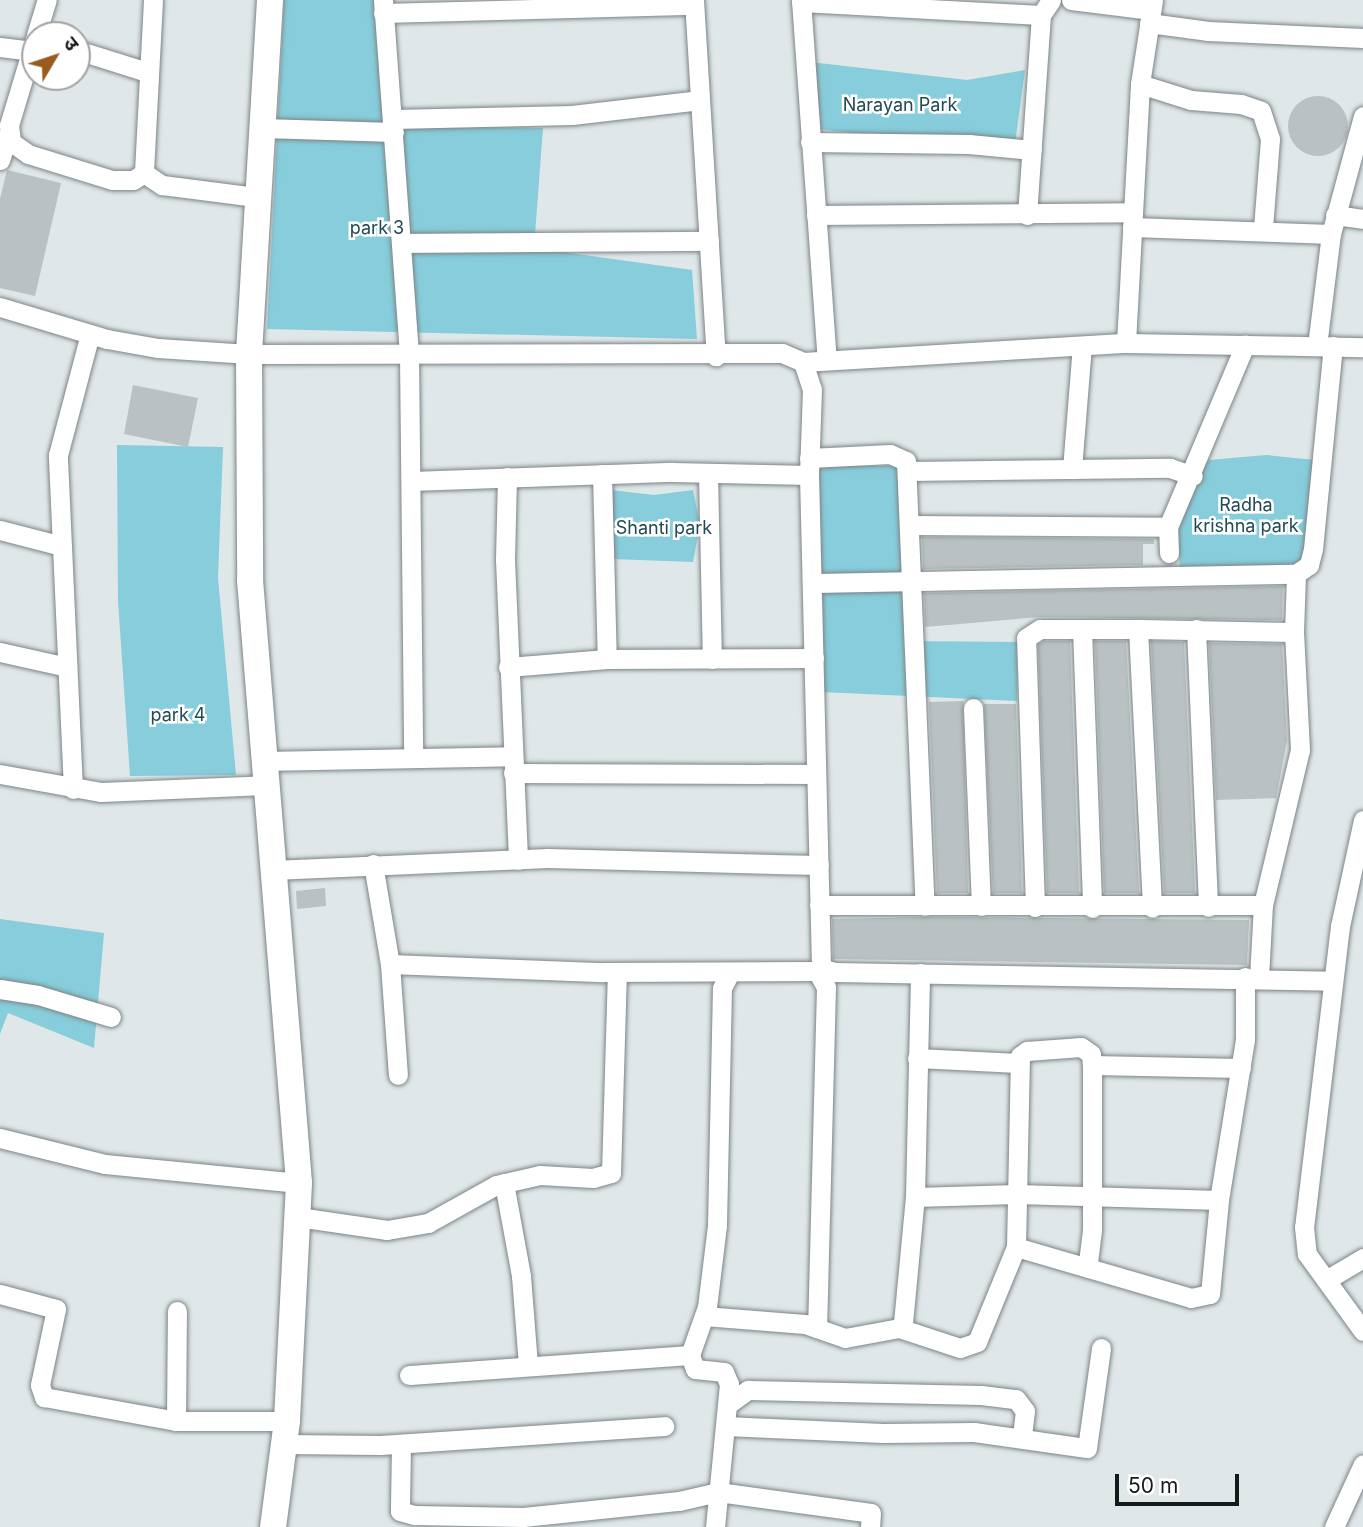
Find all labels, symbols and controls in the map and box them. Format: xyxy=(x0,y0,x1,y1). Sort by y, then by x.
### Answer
north arrow xyxy=(21,21,91,91)
text: उ xyxy=(59,32,84,55)
park label: Narayan Park xyxy=(843,94,957,116)
park label: park 3 xyxy=(350,217,404,239)
park label: Radha krishna park xyxy=(1193,495,1299,538)
park label: Shanti park xyxy=(616,517,712,539)
park label: park 4 xyxy=(151,704,205,726)
scale bar xyxy=(1118,1460,1242,1504)
text: 50 m xyxy=(1128,1473,1178,1498)

